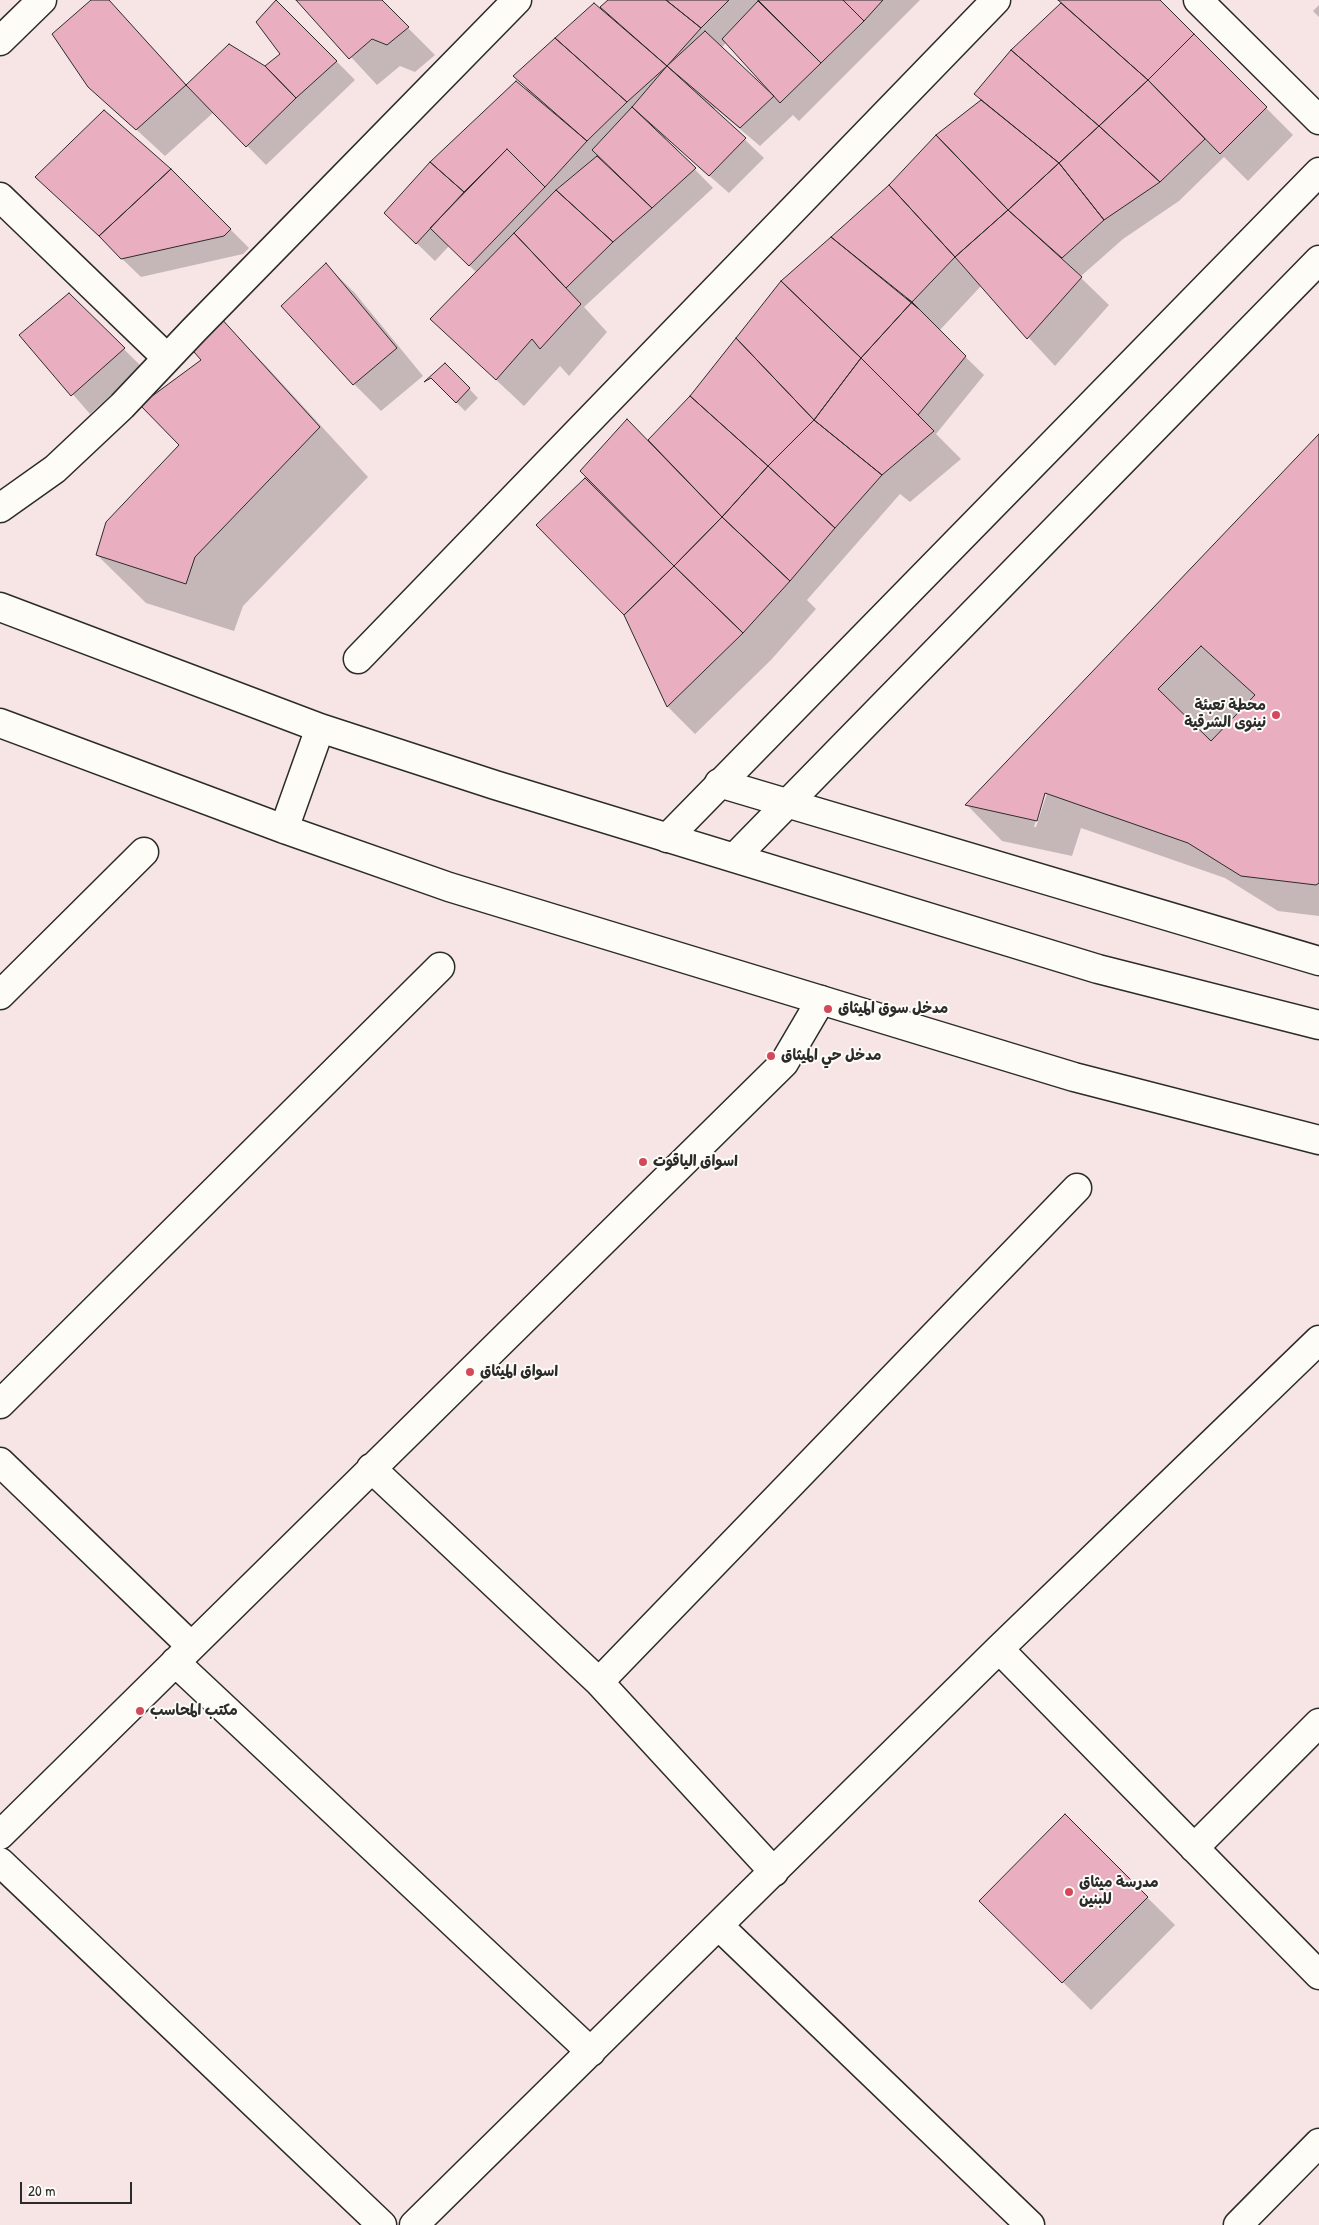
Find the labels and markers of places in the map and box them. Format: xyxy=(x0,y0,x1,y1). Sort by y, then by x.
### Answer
place label: محطة تعبئة نينوى الشرقية xyxy=(1184,697,1266,732)
marker: محطة تعبئة نينوى الشرقية xyxy=(1270,709,1282,721)
place label: مدخل سوق الميثاق xyxy=(838,1000,948,1018)
marker: مدخل سوق الميثاق xyxy=(822,1003,834,1015)
place label: مدخل حي الميثاق xyxy=(781,1047,881,1065)
marker: مدخل حي الميثاق xyxy=(765,1050,777,1062)
place label: اسواق الياقوت xyxy=(653,1153,738,1171)
marker: اسواق الياقوت xyxy=(637,1156,649,1168)
place label: اسواق الميثاق xyxy=(480,1363,558,1381)
marker: اسواق الميثاق xyxy=(464,1366,476,1378)
place label: مكتب المحاسب xyxy=(150,1702,238,1720)
marker: مكتب المحاسب xyxy=(134,1705,146,1717)
place label: مدرسة ميثاق للبنين xyxy=(1079,1874,1159,1909)
marker: مدرسة ميثاق للبنين xyxy=(1063,1886,1075,1898)

